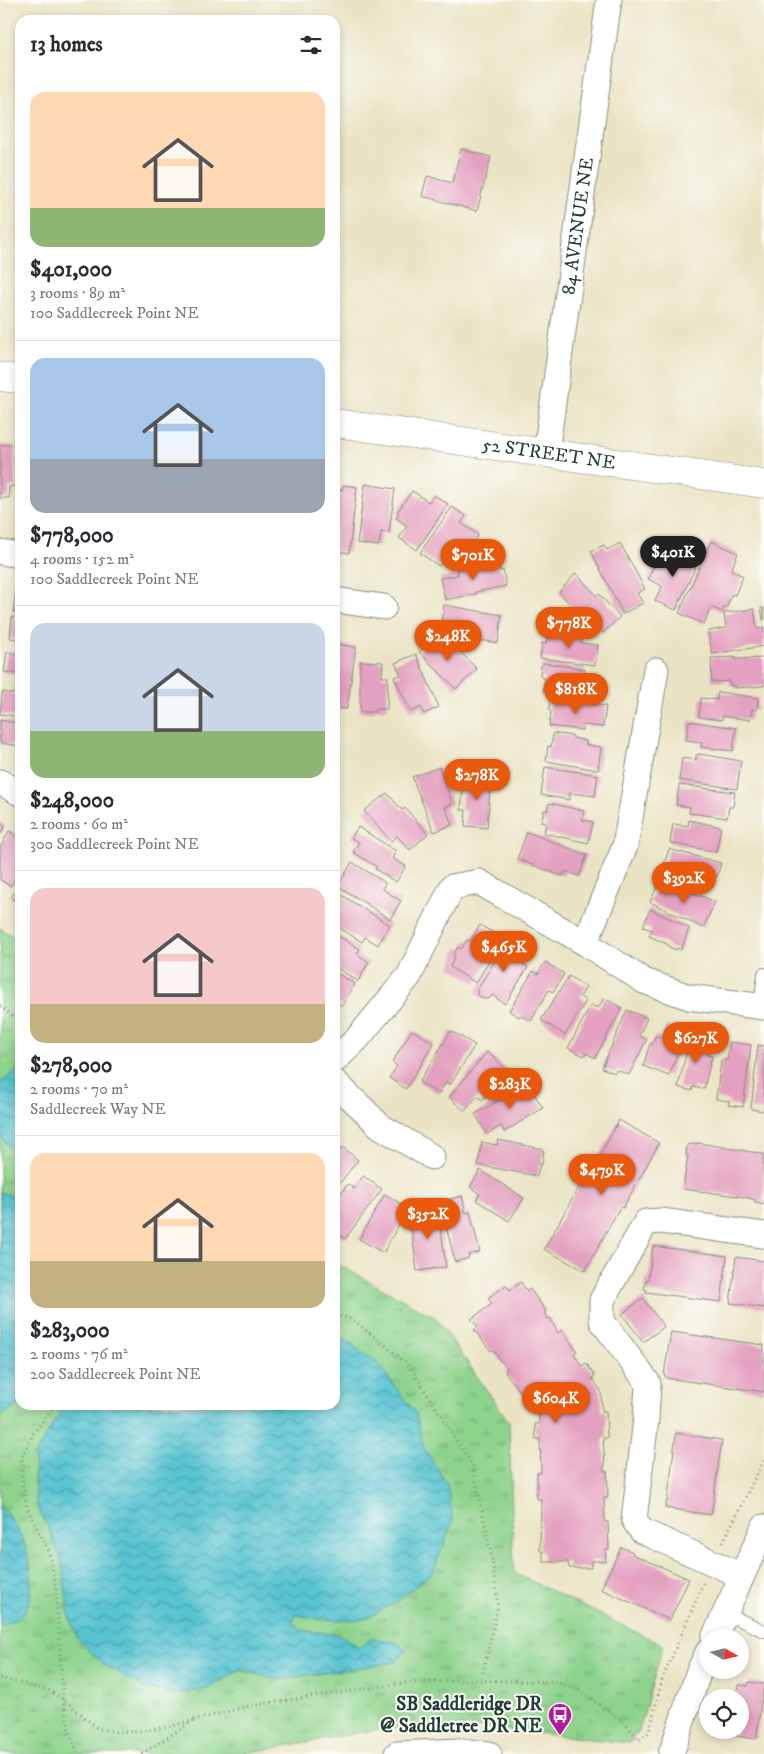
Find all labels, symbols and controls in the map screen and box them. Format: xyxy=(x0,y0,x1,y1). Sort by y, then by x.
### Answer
icon: filters xyxy=(297,31,325,59)
text: 13 homes xyxy=(30,32,103,58)
icon: home xyxy=(133,125,223,215)
street label: 84 AVENUE NE xyxy=(557,156,598,296)
text: $401,000 xyxy=(30,257,112,283)
text: 3 rooms · 89 m² xyxy=(30,283,125,303)
text: 100 Saddlecreek Point NE xyxy=(30,303,199,323)
icon: home xyxy=(133,390,223,480)
street label: 52 STREET NE xyxy=(481,433,617,474)
text: $778,000 xyxy=(30,523,114,549)
pin: $401K xyxy=(638,536,708,578)
pin: $701K xyxy=(438,538,508,581)
text: $401K xyxy=(651,542,695,562)
text: $701K xyxy=(452,545,494,565)
text: 4 rooms · 152 m² xyxy=(30,549,134,569)
text: 100 Saddlecreek Point NE xyxy=(30,569,199,589)
pin: $778K xyxy=(534,606,604,649)
text: $778K xyxy=(547,613,591,633)
pin: $248K xyxy=(413,620,483,662)
text: $248K xyxy=(425,626,471,646)
icon: home xyxy=(133,655,223,745)
pin: $818K xyxy=(541,672,611,715)
text: $818K xyxy=(555,679,597,699)
pin: $278K xyxy=(442,758,512,801)
text: $278K xyxy=(455,765,499,785)
text: $248,000 xyxy=(30,788,114,814)
text: 2 rooms · 60 m² xyxy=(30,814,128,834)
text: 300 Saddlecreek Point NE xyxy=(30,834,199,854)
pin: $392K xyxy=(649,862,719,904)
text: $392K xyxy=(663,868,705,888)
icon: home xyxy=(133,920,223,1010)
pin: $465K xyxy=(469,930,539,973)
text: $465K xyxy=(481,937,527,957)
pin: $627K xyxy=(661,1022,731,1064)
text: $627K xyxy=(674,1028,718,1048)
text: $278,000 xyxy=(30,1053,112,1079)
pin: $283K xyxy=(475,1068,545,1110)
text: $283K xyxy=(489,1074,531,1094)
text: 2 rooms · 70 m² xyxy=(30,1079,128,1099)
text: Saddlecreek Way NE xyxy=(30,1099,166,1119)
pin: $479K xyxy=(567,1154,637,1196)
text: $479K xyxy=(579,1160,625,1180)
icon: home xyxy=(133,1185,223,1275)
pin: $352K xyxy=(393,1198,463,1240)
text: $352K xyxy=(407,1204,449,1224)
text: $283,000 xyxy=(30,1318,110,1344)
text: 2 rooms · 76 m² xyxy=(30,1344,128,1364)
text: 200 Saddlecreek Point NE xyxy=(30,1364,201,1384)
pin: $604K xyxy=(521,1382,591,1424)
text: $604K xyxy=(533,1388,579,1408)
north arrow xyxy=(699,1629,749,1679)
map controls xyxy=(699,1629,749,1739)
button: locate xyxy=(699,1689,749,1739)
place label: SB Saddleridge DR @ Saddletree DR NE xyxy=(380,1693,543,1738)
bus stop icon: SB Saddleridge DR @ Saddletree DR NE xyxy=(547,1702,573,1736)

